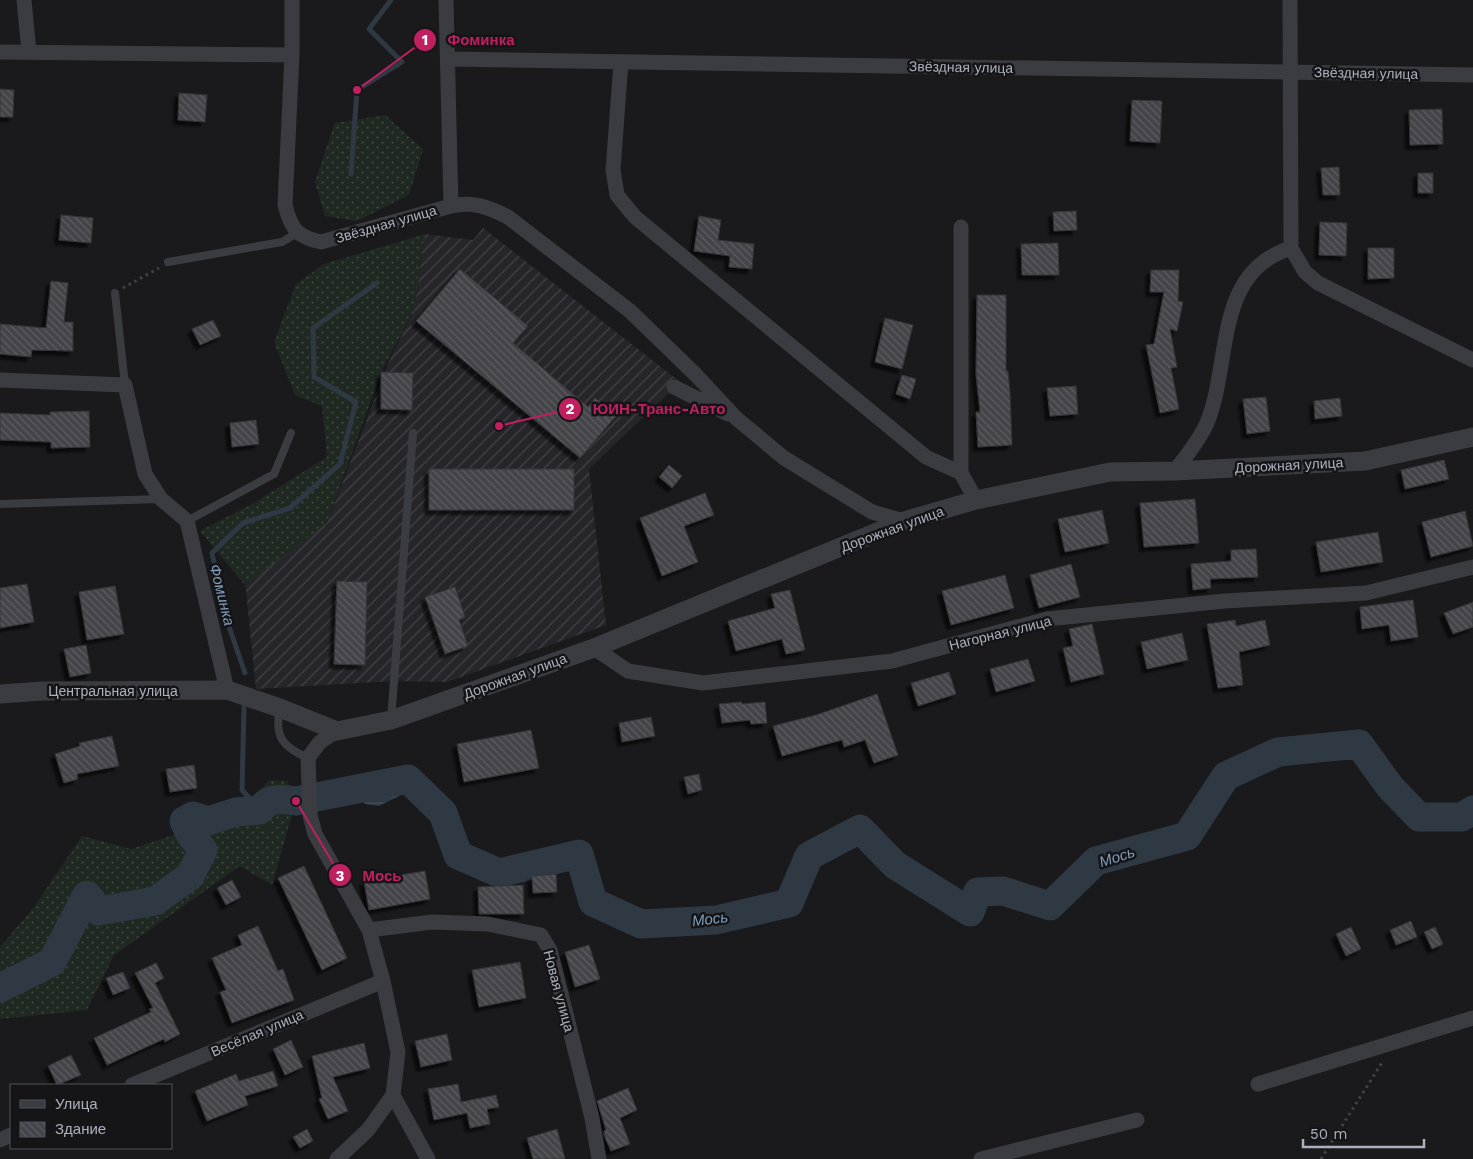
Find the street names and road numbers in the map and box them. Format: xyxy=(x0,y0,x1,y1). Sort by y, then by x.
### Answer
street label: Звёздная улица xyxy=(909,58,1014,76)
street label: Звёздная улица xyxy=(1314,64,1419,82)
street label: Звёздная улица xyxy=(334,202,439,246)
street label: Дорожная улица xyxy=(1234,454,1344,476)
street label: Дорожная улица xyxy=(838,503,946,555)
street label: Нагорная улица xyxy=(947,613,1053,653)
street label: Дорожная улица xyxy=(461,650,569,702)
street label: Центральная улица xyxy=(48,683,178,699)
street label: Новая улица xyxy=(540,948,578,1034)
street label: Весёлая улица xyxy=(208,1006,306,1060)

